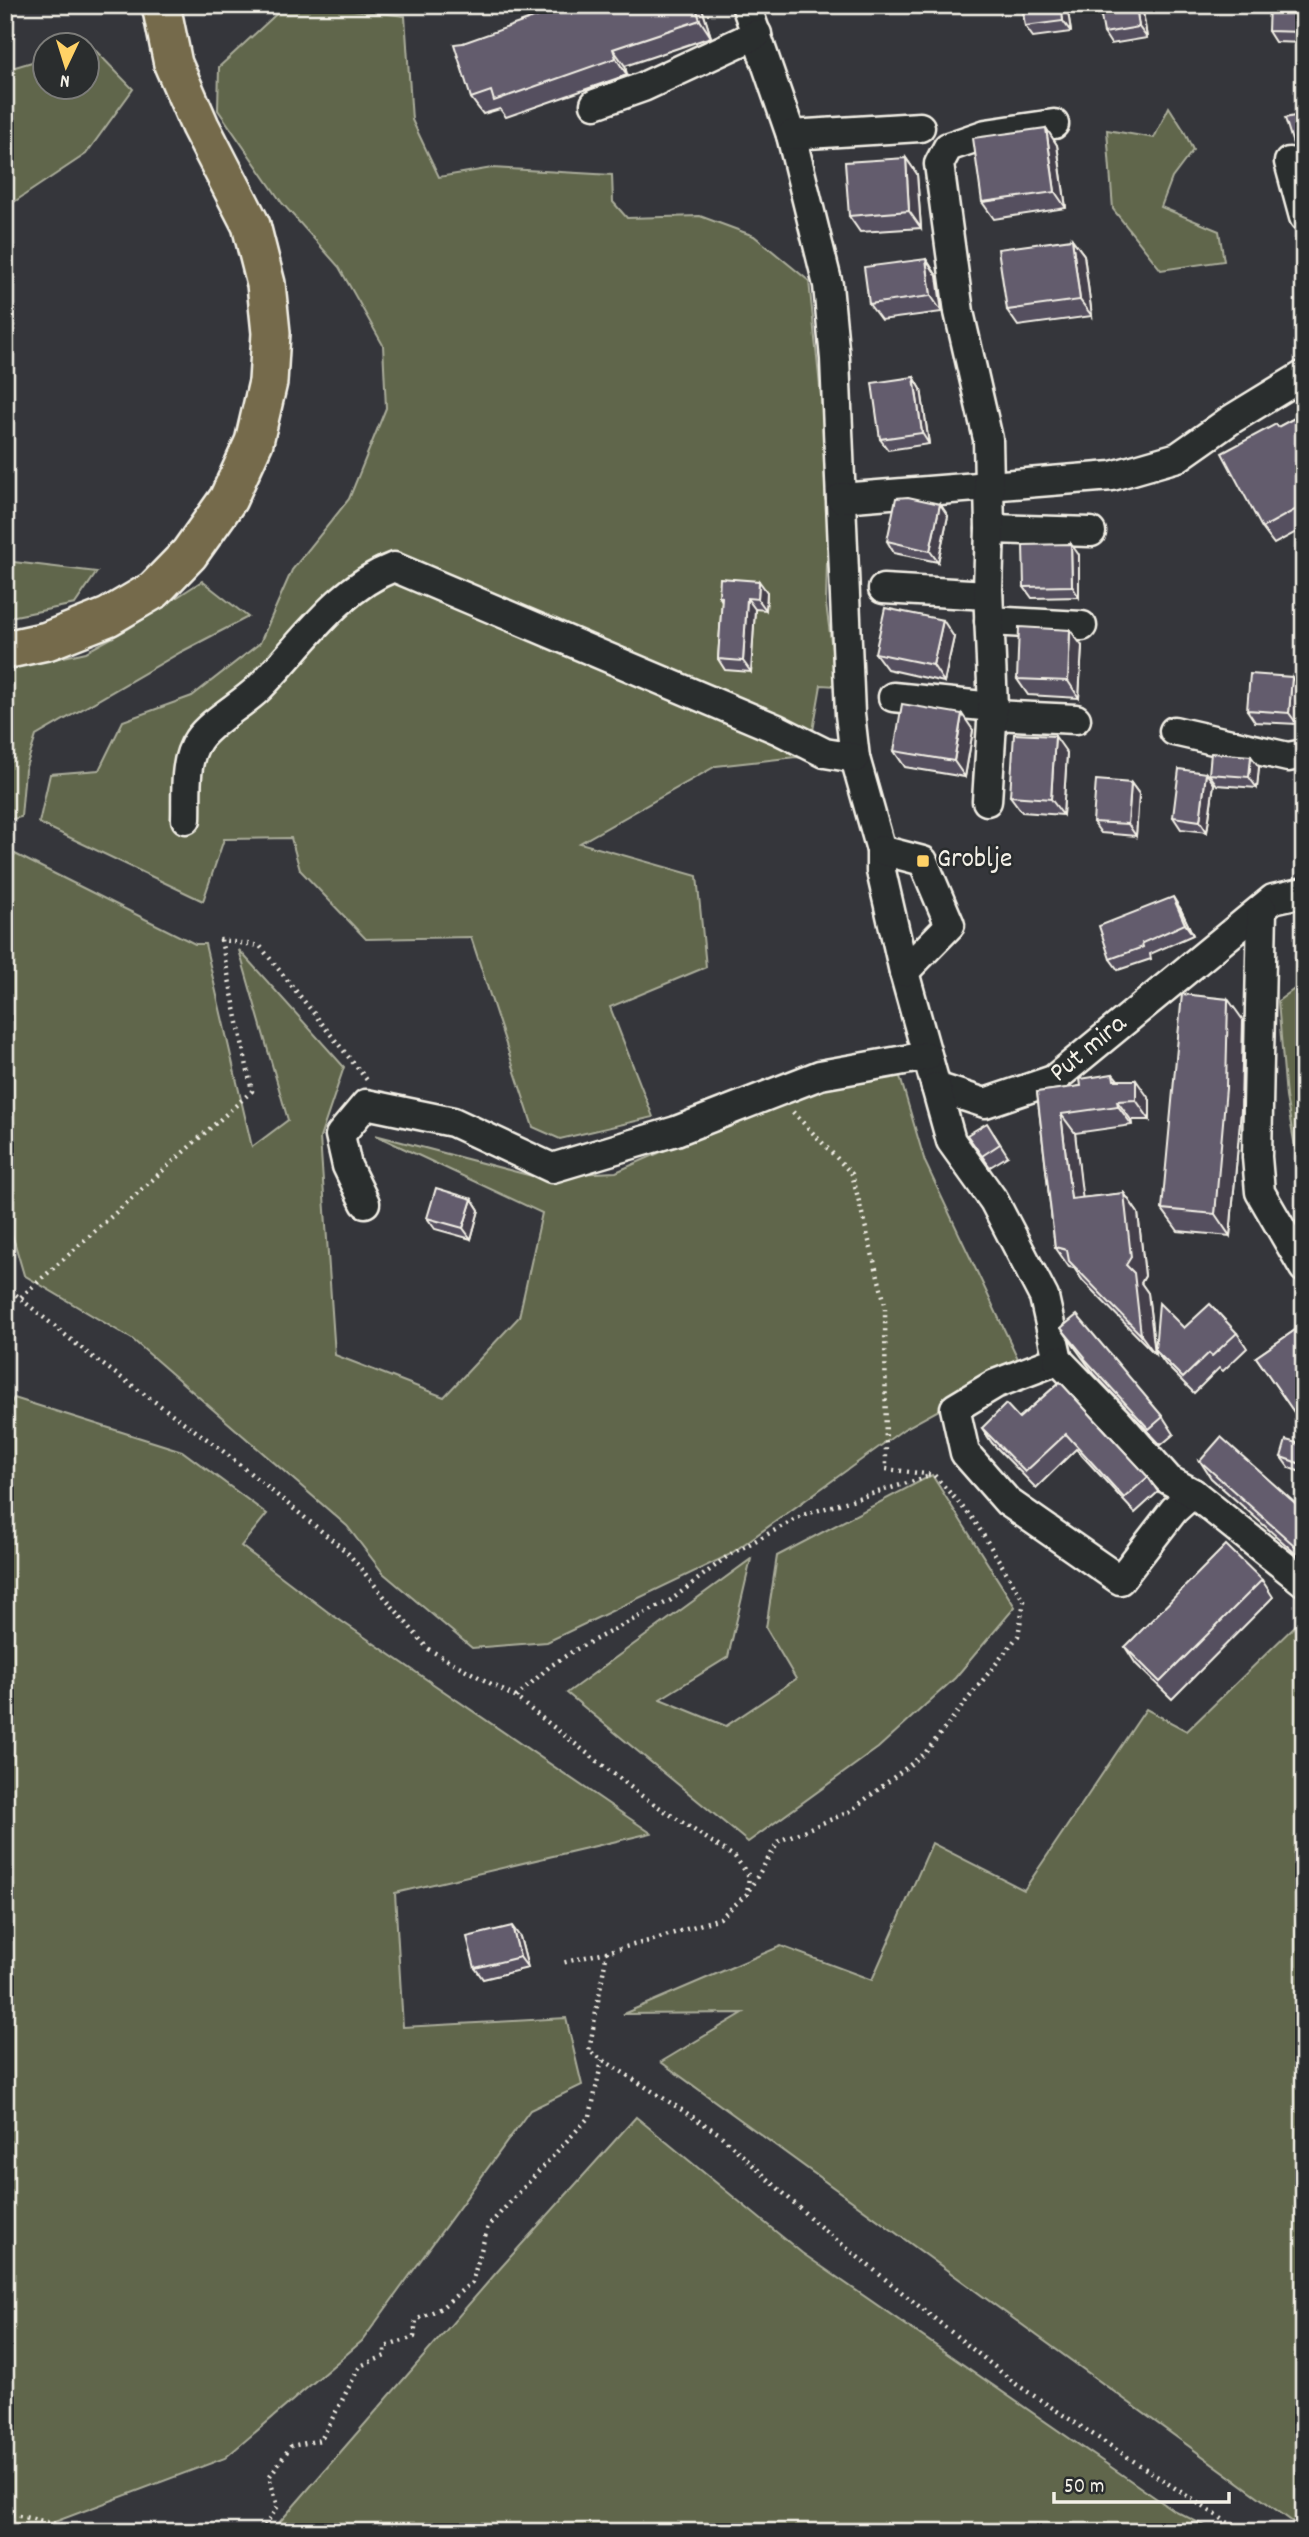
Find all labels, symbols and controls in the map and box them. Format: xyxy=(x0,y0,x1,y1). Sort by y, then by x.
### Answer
north arrow xyxy=(32,32,102,102)
text: N xyxy=(59,66,71,93)
place label: Groblje xyxy=(937,841,1012,881)
marker: Groblje xyxy=(915,853,931,869)
street label: Put mira xyxy=(1042,1006,1137,1094)
scale bar xyxy=(1054,2460,1228,2504)
text: 50 m xyxy=(1064,2473,1104,2503)

